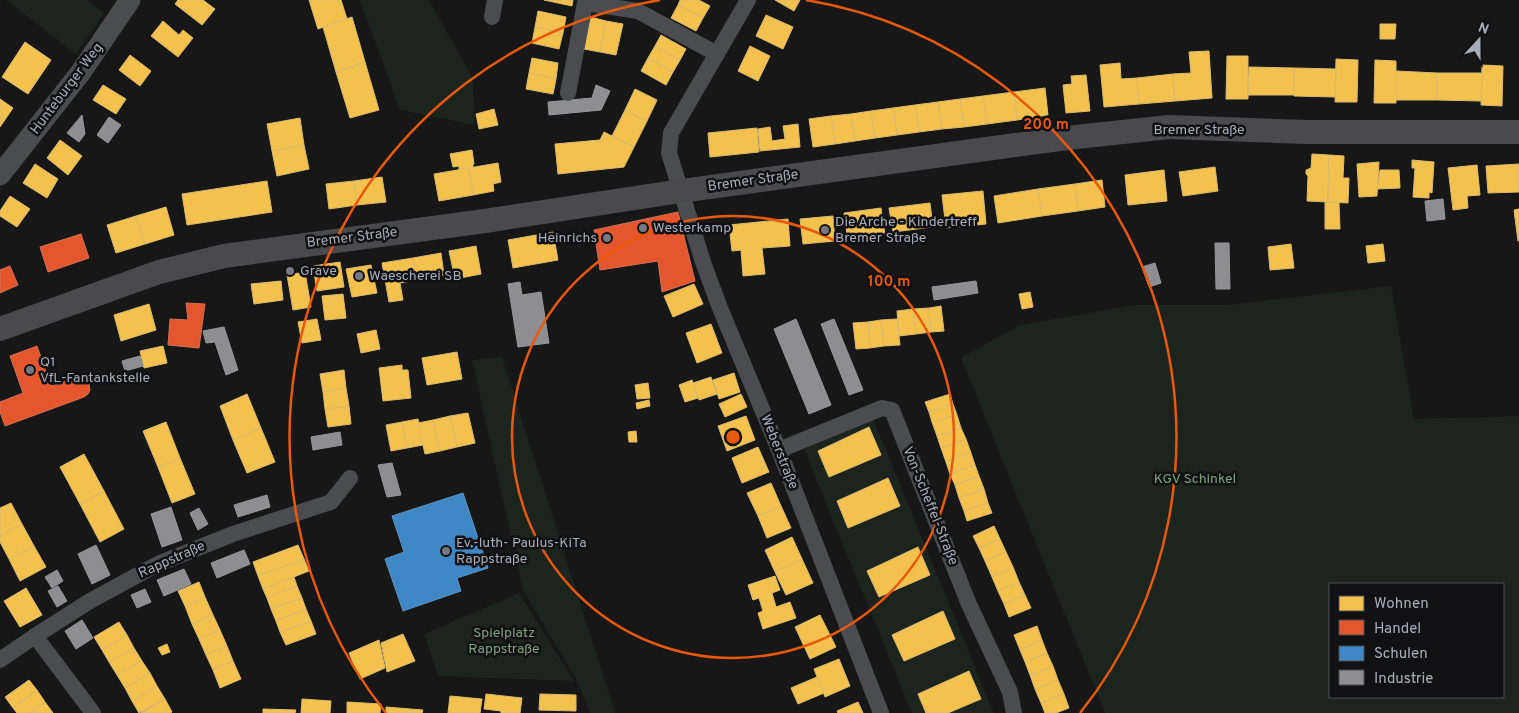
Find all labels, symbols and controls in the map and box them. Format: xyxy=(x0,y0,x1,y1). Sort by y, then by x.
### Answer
north arrow xyxy=(1454,15,1504,65)
text: N xyxy=(1475,20,1491,39)
street label: Hunteburger Weg xyxy=(27,40,107,138)
text: 200 m xyxy=(1023,116,1069,135)
street label: Bremer Straße xyxy=(1153,122,1245,139)
street label: Bremer Straße xyxy=(707,166,799,196)
place label: Die Arche - Kindertreff Bremer Straße xyxy=(835,214,977,247)
place label: Westerkamp xyxy=(653,220,731,237)
marker: Westerkamp xyxy=(637,222,649,234)
street label: Bremer Straße xyxy=(306,224,398,252)
marker: Die Arche - Kindertreff Bremer Straße xyxy=(819,224,831,236)
place label: Heinrichs xyxy=(538,230,597,247)
marker: Heinrichs xyxy=(601,232,613,244)
place label: Grave xyxy=(300,263,337,280)
marker: Grave xyxy=(284,265,296,277)
place label: Waescherei SB xyxy=(369,268,462,285)
marker: Waescherei SB xyxy=(353,270,365,282)
text: 100 m xyxy=(868,273,910,292)
place label: Q1 VfL-Fantankstelle xyxy=(40,354,150,387)
marker: Q1 VfL-Fantankstelle xyxy=(24,364,36,376)
street label: Weberstraße xyxy=(756,412,802,492)
centre of rings xyxy=(724,428,742,446)
street label: Von-Scheffel-Straße xyxy=(898,444,962,568)
park label: KGV Schinkel xyxy=(1154,471,1236,488)
place label: Ev.-luth- Paulus-KiTa Rappstraße xyxy=(456,535,587,568)
street label: Rappstraße xyxy=(136,538,208,582)
marker: Ev.-luth- Paulus-KiTa Rappstraße xyxy=(440,545,452,557)
legend xyxy=(1329,583,1504,698)
text: Wohnen xyxy=(1374,595,1429,614)
text: Handel xyxy=(1374,620,1421,639)
park label: Spielplatz Rappstraße xyxy=(468,625,540,658)
text: Schulen xyxy=(1374,645,1428,664)
text: Industrie xyxy=(1374,670,1433,689)

